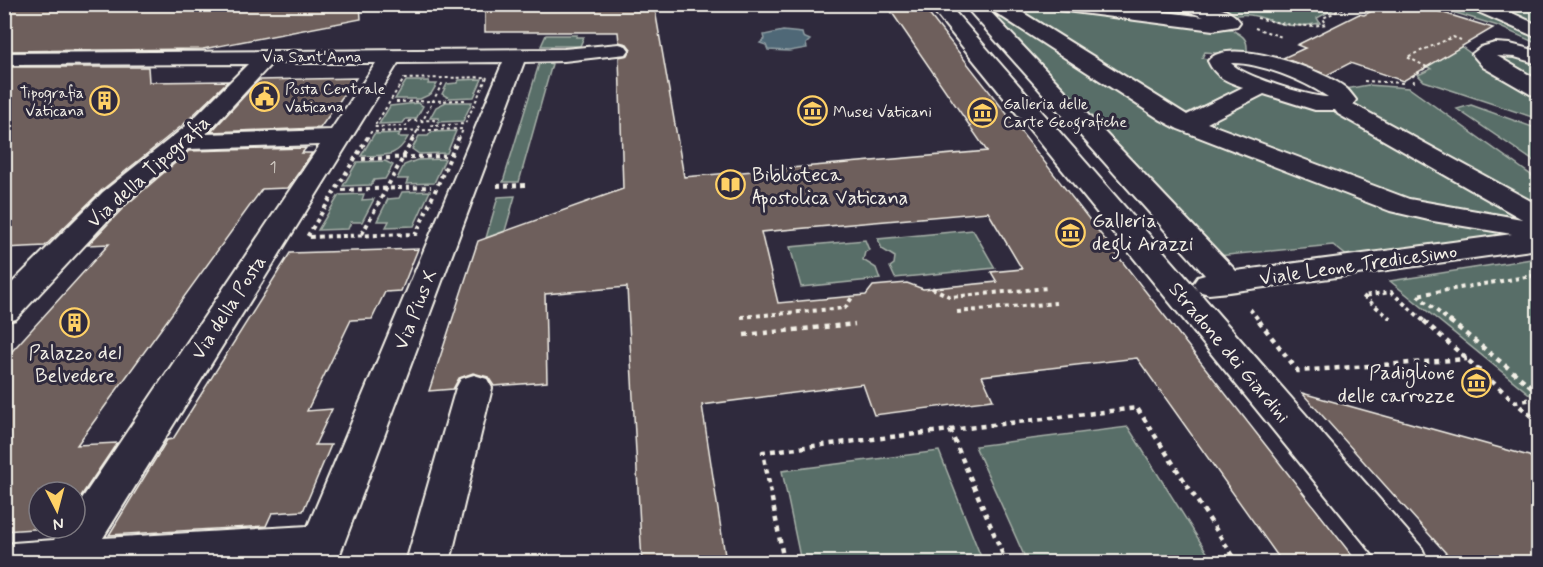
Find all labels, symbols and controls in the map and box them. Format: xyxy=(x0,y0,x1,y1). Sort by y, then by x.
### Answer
street label: Via Sant'Anna xyxy=(262,47,362,68)
place label: Posta Centrale Vaticana xyxy=(285,79,386,118)
public building icon: Posta Centrale Vaticana xyxy=(248,81,280,113)
place label: Tipografia Vaticana xyxy=(20,83,84,122)
building icon: Tipografia Vaticana xyxy=(89,85,121,117)
place label: Galleria delle Carte Geografiche xyxy=(1003,94,1127,134)
museum icon: Musei Vaticani xyxy=(796,95,828,127)
museum icon: Galleria delle Carte Geografiche xyxy=(966,96,998,128)
place label: Musei Vaticani xyxy=(833,102,932,123)
street label: Via della Tipografia xyxy=(82,109,217,235)
house number: 1 xyxy=(269,157,277,178)
place label: Biblioteca Apostolica Vaticana xyxy=(752,162,908,213)
library icon: Biblioteca Apostolica Vaticana xyxy=(715,169,747,201)
place label: Galleria degli Arazzi xyxy=(1092,208,1193,260)
museum icon: Galleria degli Arazzi xyxy=(1055,216,1087,248)
street label: Viale Leone Tredicesimo xyxy=(1258,238,1459,293)
street label: Via della Posta xyxy=(185,250,273,365)
street label: Via Pius X xyxy=(388,265,445,354)
street label: Stradone dei Giardini xyxy=(1162,277,1296,429)
building icon: Palazzo del Belvedere xyxy=(59,306,91,338)
place label: Palazzo del Belvedere xyxy=(28,340,122,390)
place label: Padiglione delle carrozze xyxy=(1338,360,1455,410)
museum icon: Padiglione delle carrozze xyxy=(1460,367,1492,399)
north arrow xyxy=(27,480,87,540)
text: N xyxy=(52,512,65,534)

